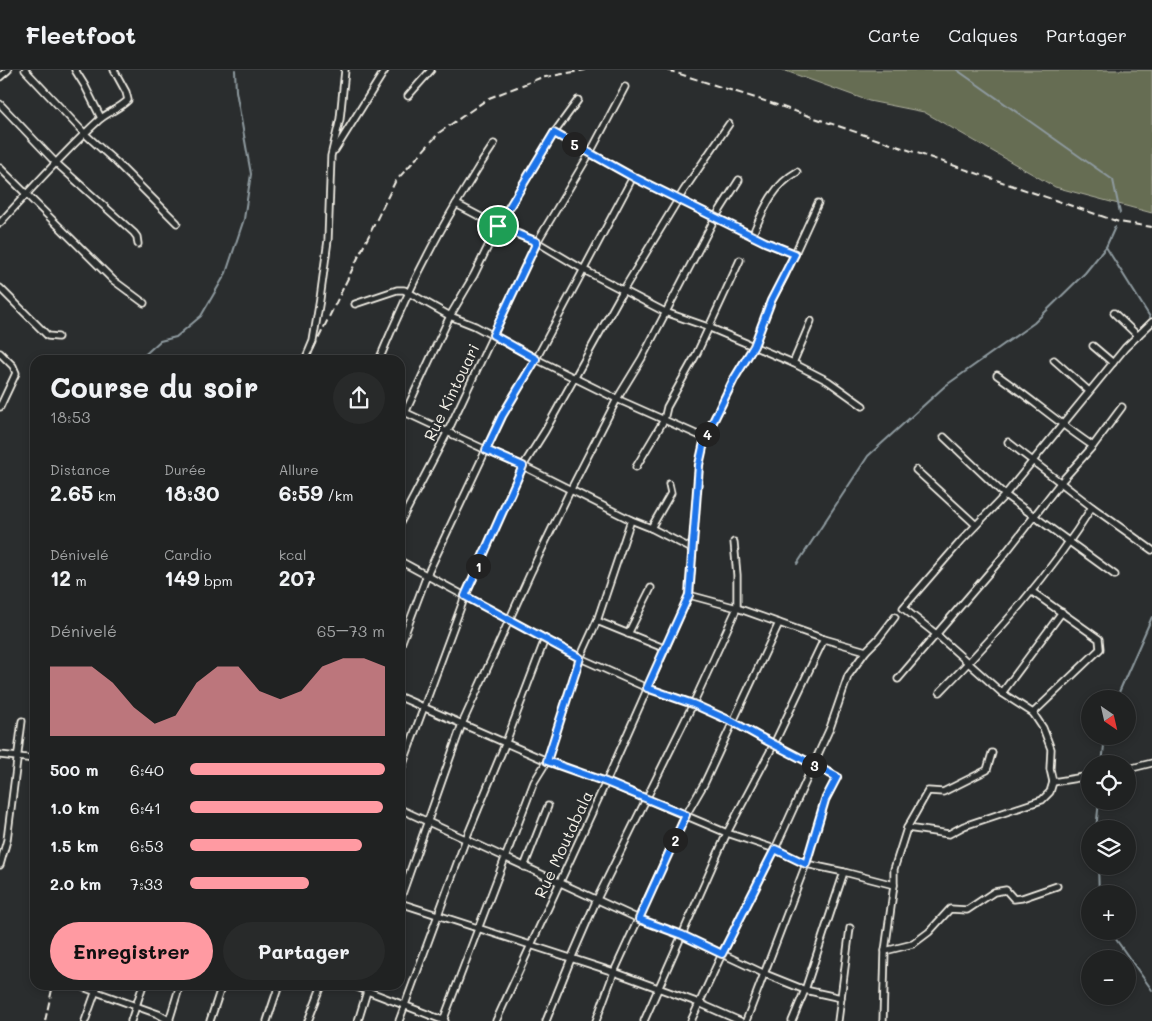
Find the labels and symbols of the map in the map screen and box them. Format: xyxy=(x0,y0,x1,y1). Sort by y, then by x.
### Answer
pin: 5 xyxy=(562,132,586,156)
pin xyxy=(477,205,519,247)
street label: Rue Kintouari xyxy=(418,340,484,444)
pin: 4 xyxy=(694,422,720,446)
pin: 1 xyxy=(466,554,490,578)
north arrow xyxy=(1081,690,1136,745)
pin: 3 xyxy=(802,752,826,778)
street label: Rue Moutabala xyxy=(529,787,597,901)
pin: 2 xyxy=(662,828,688,852)

